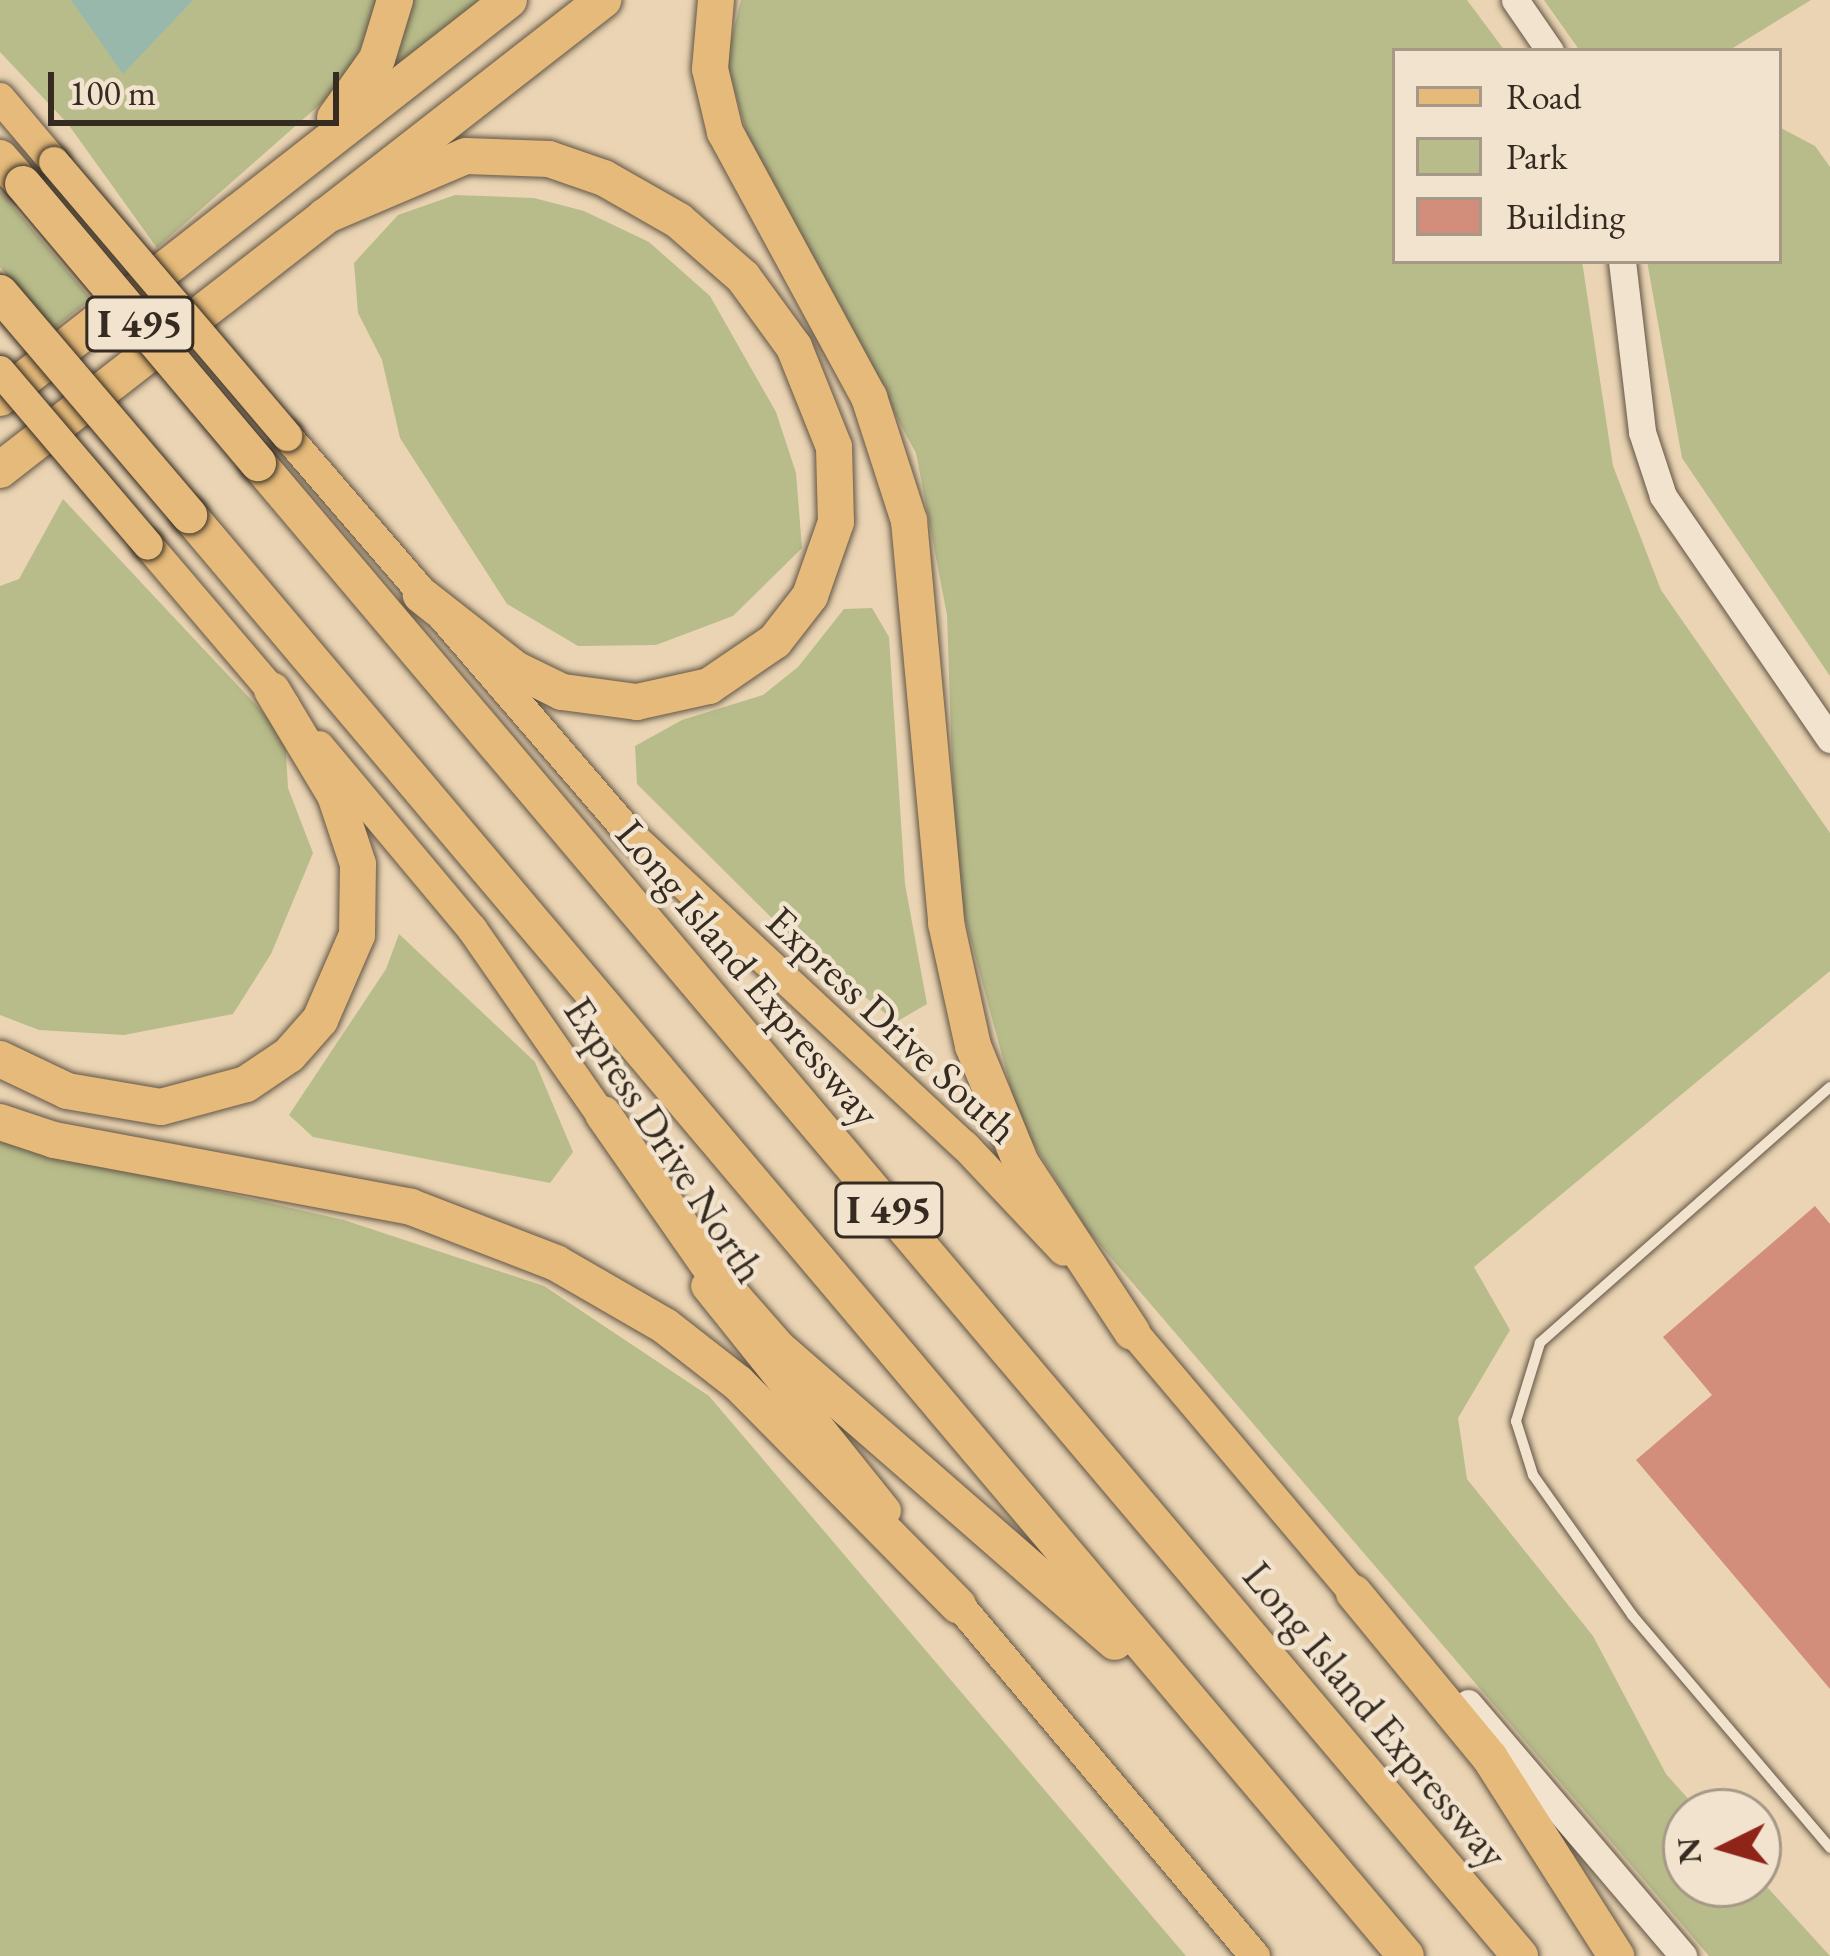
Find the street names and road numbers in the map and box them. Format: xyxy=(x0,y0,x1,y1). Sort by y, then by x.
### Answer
road number: I 495 xyxy=(83,291,197,357)
street label: Long Island Expressway xyxy=(605,809,891,1137)
street label: Express Drive South xyxy=(756,896,1028,1154)
street label: Express Drive North xyxy=(553,988,775,1292)
road number: I 495 xyxy=(832,1177,946,1243)
street label: Long Island Expressway xyxy=(1232,1551,1518,1879)

